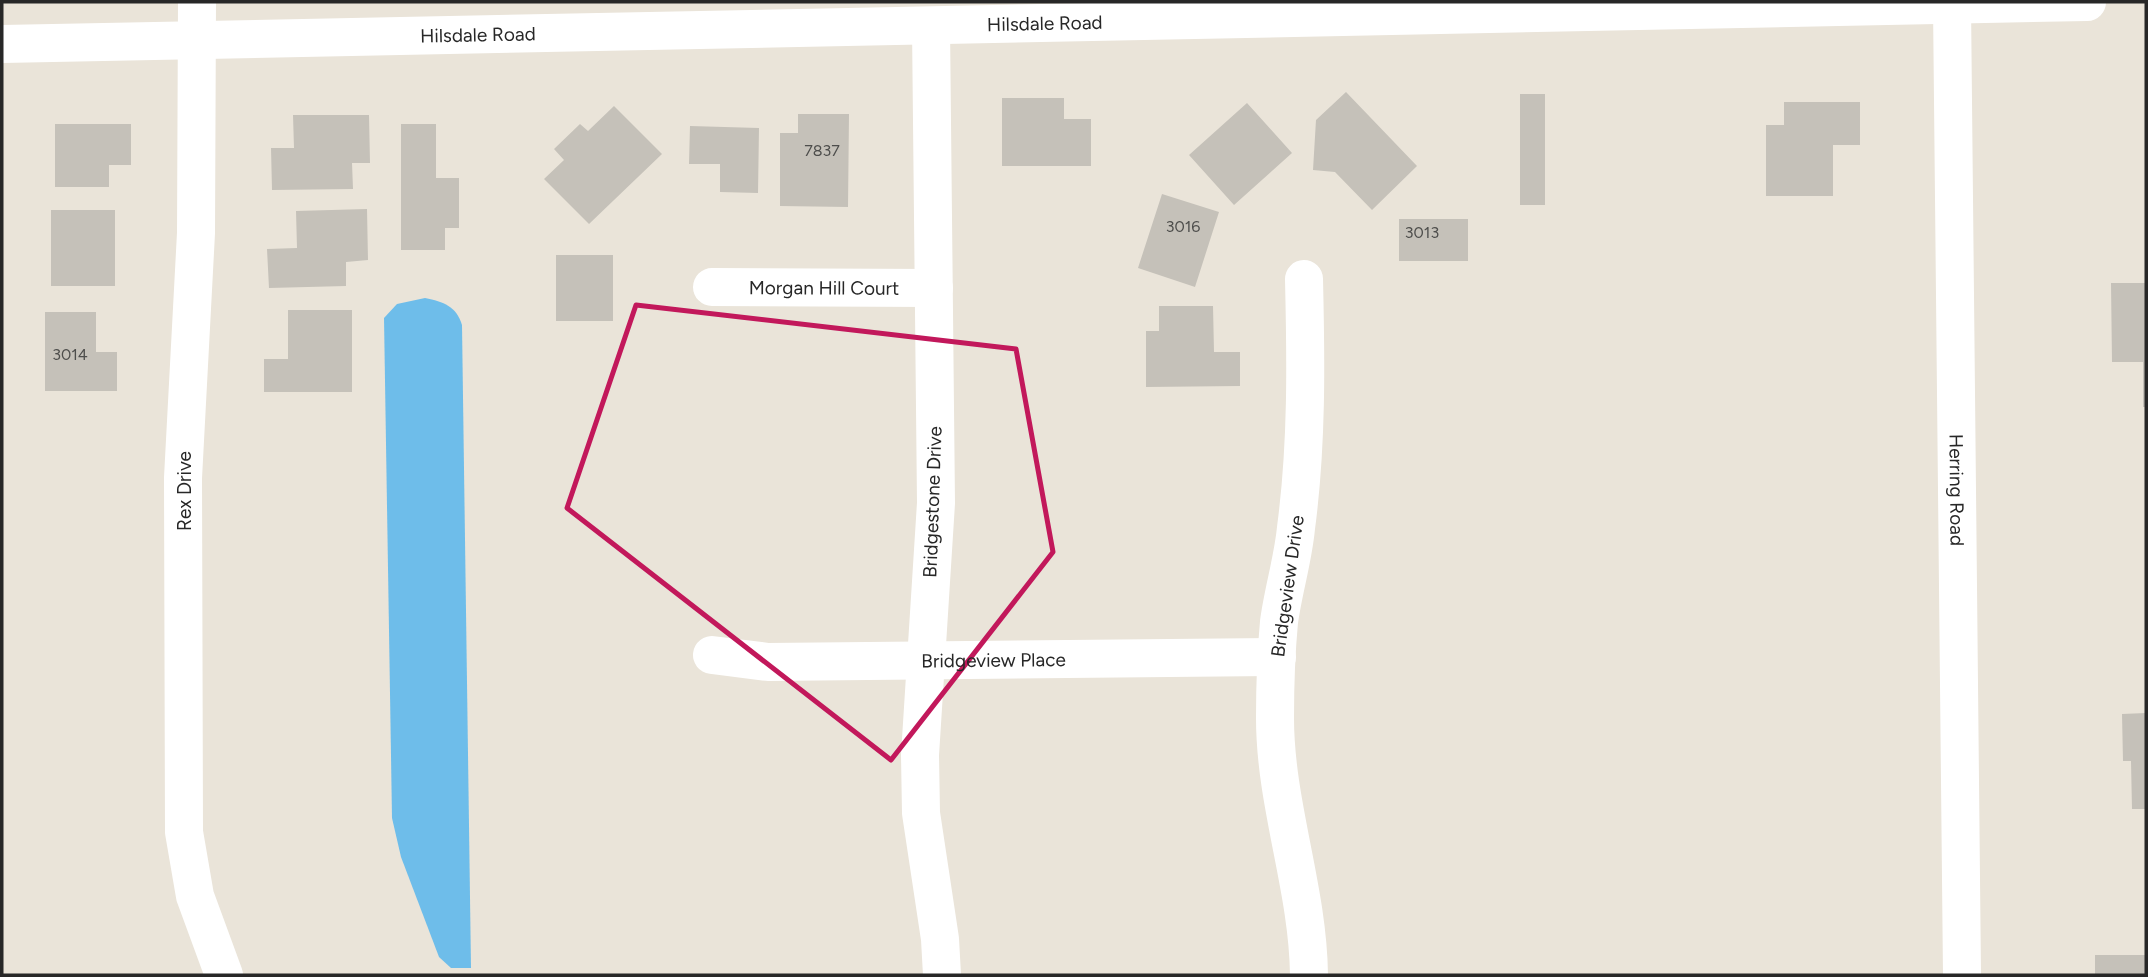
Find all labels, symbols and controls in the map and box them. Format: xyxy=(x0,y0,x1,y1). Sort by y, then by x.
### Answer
street label: Hilsdale Road xyxy=(987,11,1103,36)
street label: Hilsdale Road xyxy=(420,22,536,48)
house number: 7837 xyxy=(804,141,840,160)
house number: 3016 xyxy=(1166,217,1200,236)
house number: 3013 xyxy=(1405,223,1439,242)
street label: Morgan Hill Court xyxy=(749,276,899,300)
house number: 3014 xyxy=(52,345,88,364)
street label: Bridgestone Drive xyxy=(918,426,947,578)
street label: Herring Road xyxy=(1944,434,1969,546)
street label: Rex Drive xyxy=(173,451,196,531)
street label: Bridgeview Drive xyxy=(1266,514,1309,658)
street label: Bridgeview Place xyxy=(921,648,1066,672)

